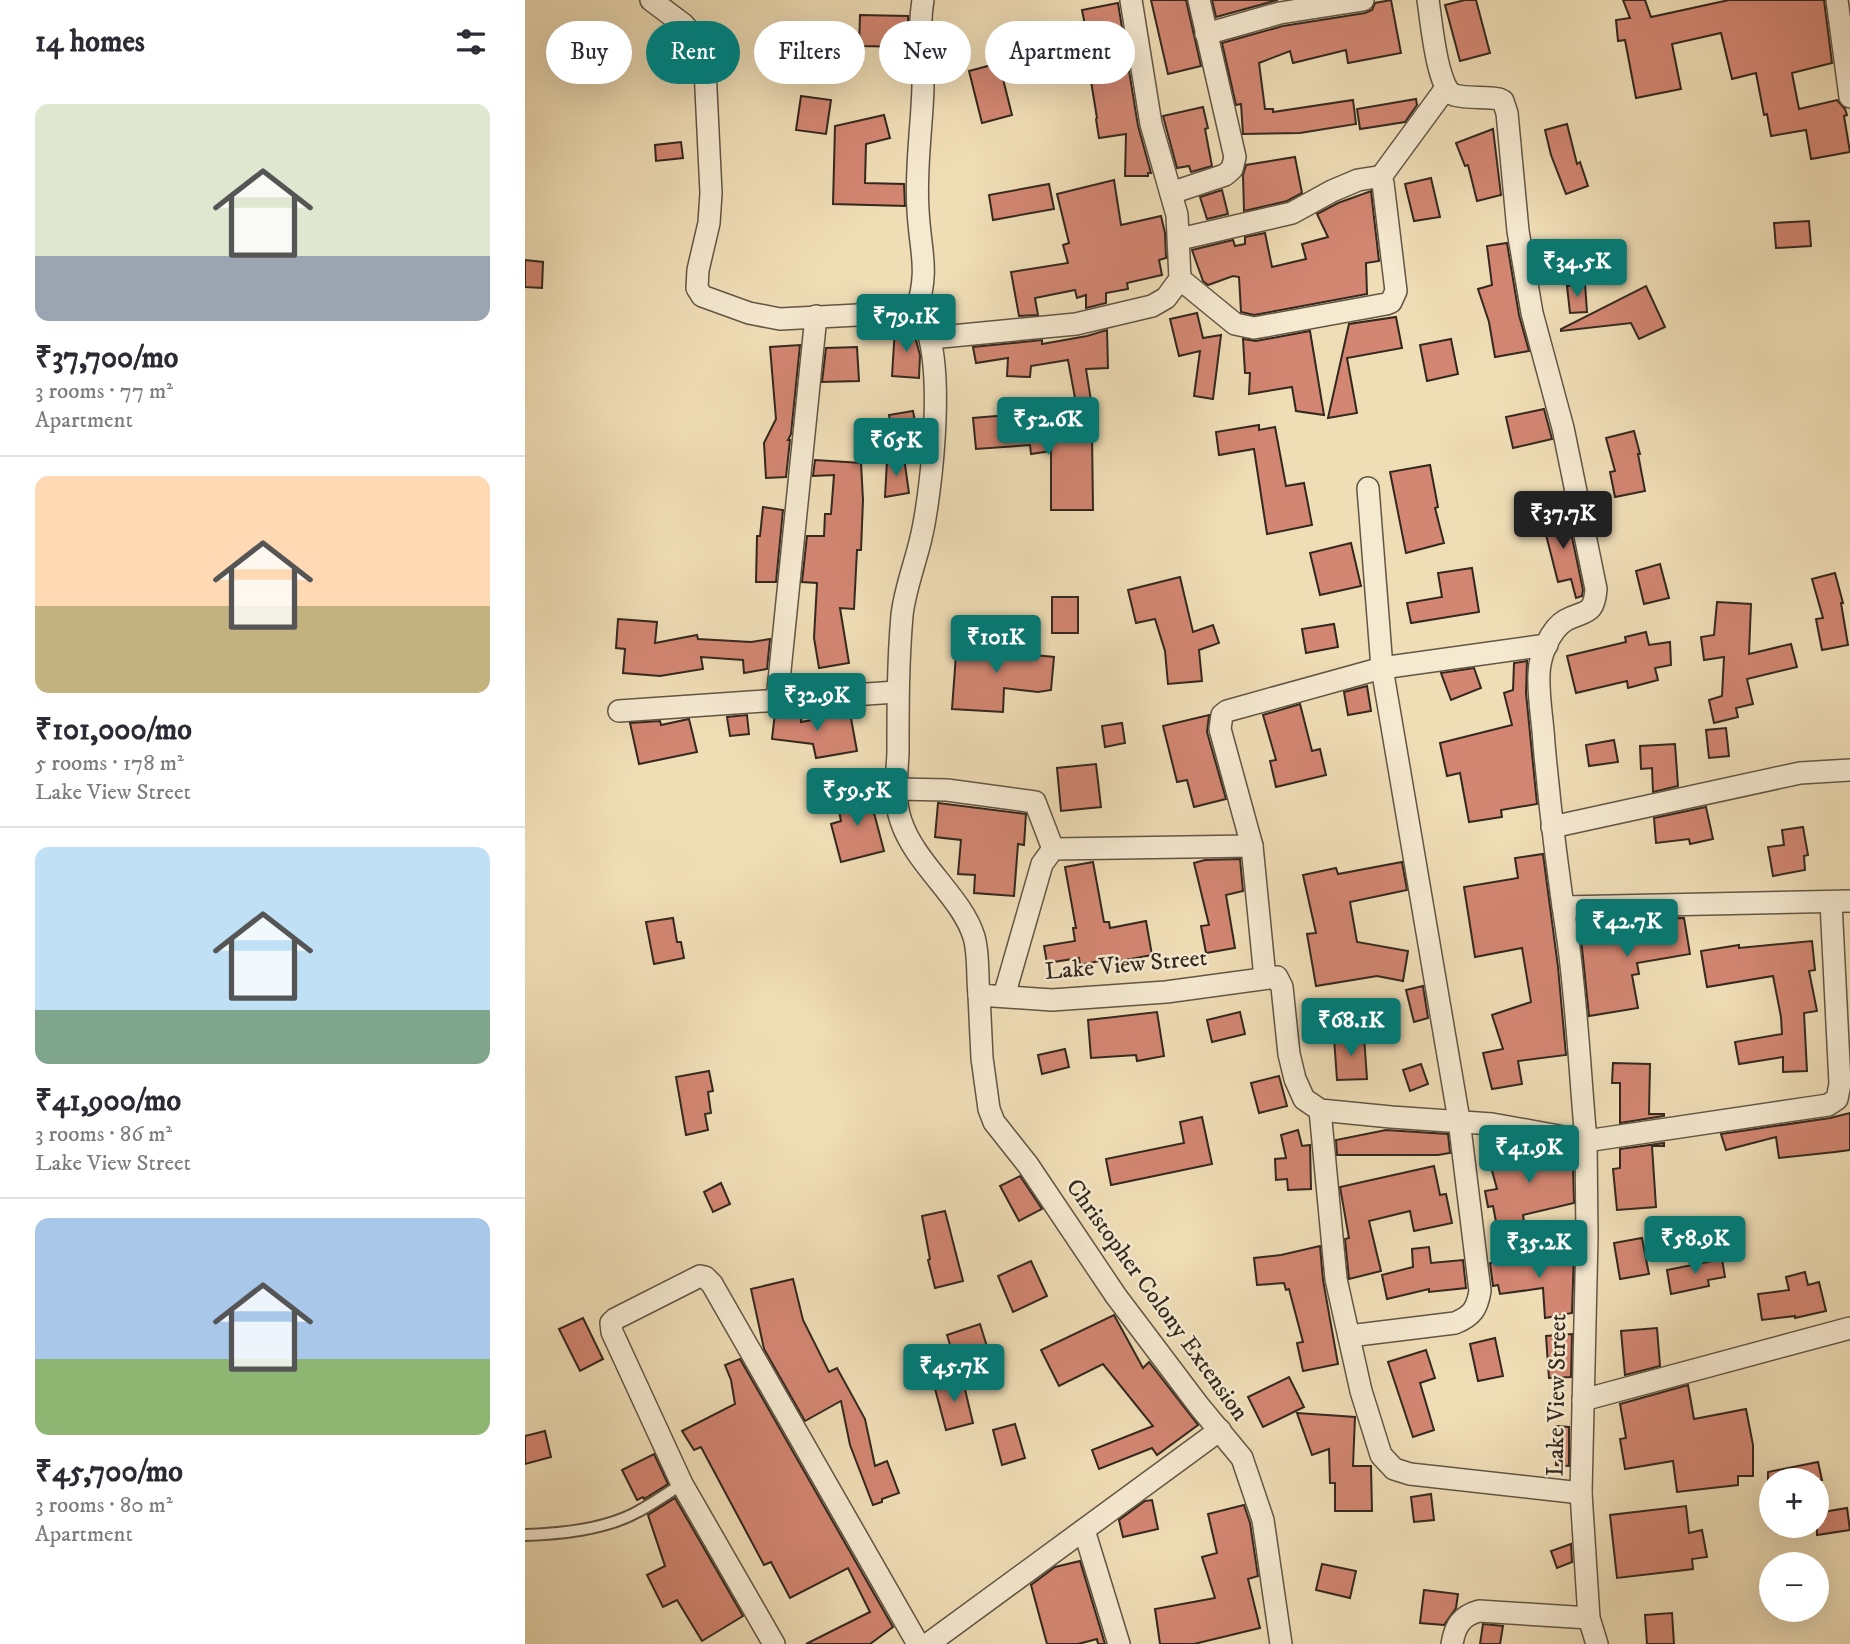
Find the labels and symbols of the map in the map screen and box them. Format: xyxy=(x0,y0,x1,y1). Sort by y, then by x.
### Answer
pin: ₹34.5K xyxy=(1520,240,1634,299)
pin: ₹79.1K xyxy=(849,294,963,354)
pin: ₹52.6K xyxy=(991,398,1105,457)
pin: ₹65K xyxy=(855,419,937,478)
pin: ₹37.7K xyxy=(1506,491,1620,551)
pin: ₹101K xyxy=(947,616,1045,675)
pin: ₹32.9K xyxy=(760,674,874,733)
pin: ₹59.5K xyxy=(800,768,914,828)
pin: ₹42.7K xyxy=(1570,900,1684,959)
street label: Lake View Street xyxy=(1044,943,1209,987)
pin: ₹68.1K xyxy=(1294,998,1408,1058)
pin: ₹41.9K xyxy=(1472,1126,1586,1185)
street label: Christopher Colony Extension xyxy=(1059,1173,1255,1427)
pin: ₹58.9K xyxy=(1638,1216,1752,1276)
pin: ₹35.2K xyxy=(1482,1220,1596,1280)
street label: Lake View Street xyxy=(1541,1313,1573,1477)
pin: ₹45.7K xyxy=(897,1344,1011,1404)

